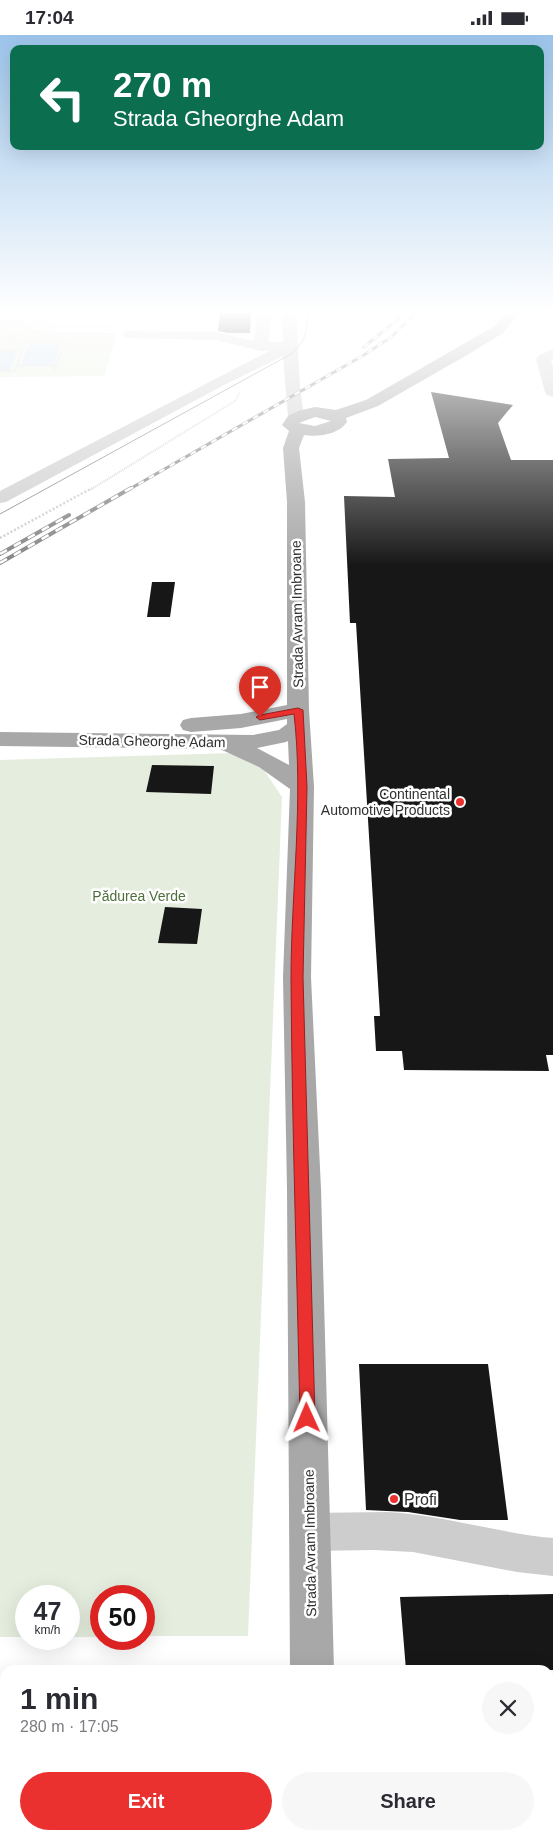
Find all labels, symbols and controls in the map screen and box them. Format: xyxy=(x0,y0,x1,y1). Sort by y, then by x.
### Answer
text: 17:04 xyxy=(25,7,74,28)
icon: left xyxy=(30,65,95,130)
text: 270 m xyxy=(113,65,212,104)
text: Strada Gheorghe Adam xyxy=(113,106,344,131)
street label: Strada Avram Imbroane xyxy=(288,540,306,688)
pin xyxy=(239,666,281,717)
icon: arrive xyxy=(246,673,274,701)
street label: Strada Gheorghe Adam xyxy=(78,732,226,750)
place label: Continental Automotive Products xyxy=(321,786,450,818)
marker: Continental Automotive Products xyxy=(454,796,466,808)
park label: Pădurea Verde xyxy=(92,888,186,904)
position arrow xyxy=(280,1391,332,1443)
street label: Strada Avram Imbroane xyxy=(301,1469,319,1617)
place label: Profi xyxy=(404,1491,437,1508)
marker: Profi xyxy=(388,1493,400,1505)
speed limit sign: 50 xyxy=(90,1585,155,1650)
text: 47 xyxy=(34,1597,61,1625)
text: km/h xyxy=(34,1623,61,1637)
text: 1 min xyxy=(20,1682,98,1715)
button: close xyxy=(482,1682,534,1734)
text: 280 m · 17:05 xyxy=(20,1718,119,1735)
button: Exit xyxy=(20,1772,272,1830)
button: Share xyxy=(282,1772,534,1830)

